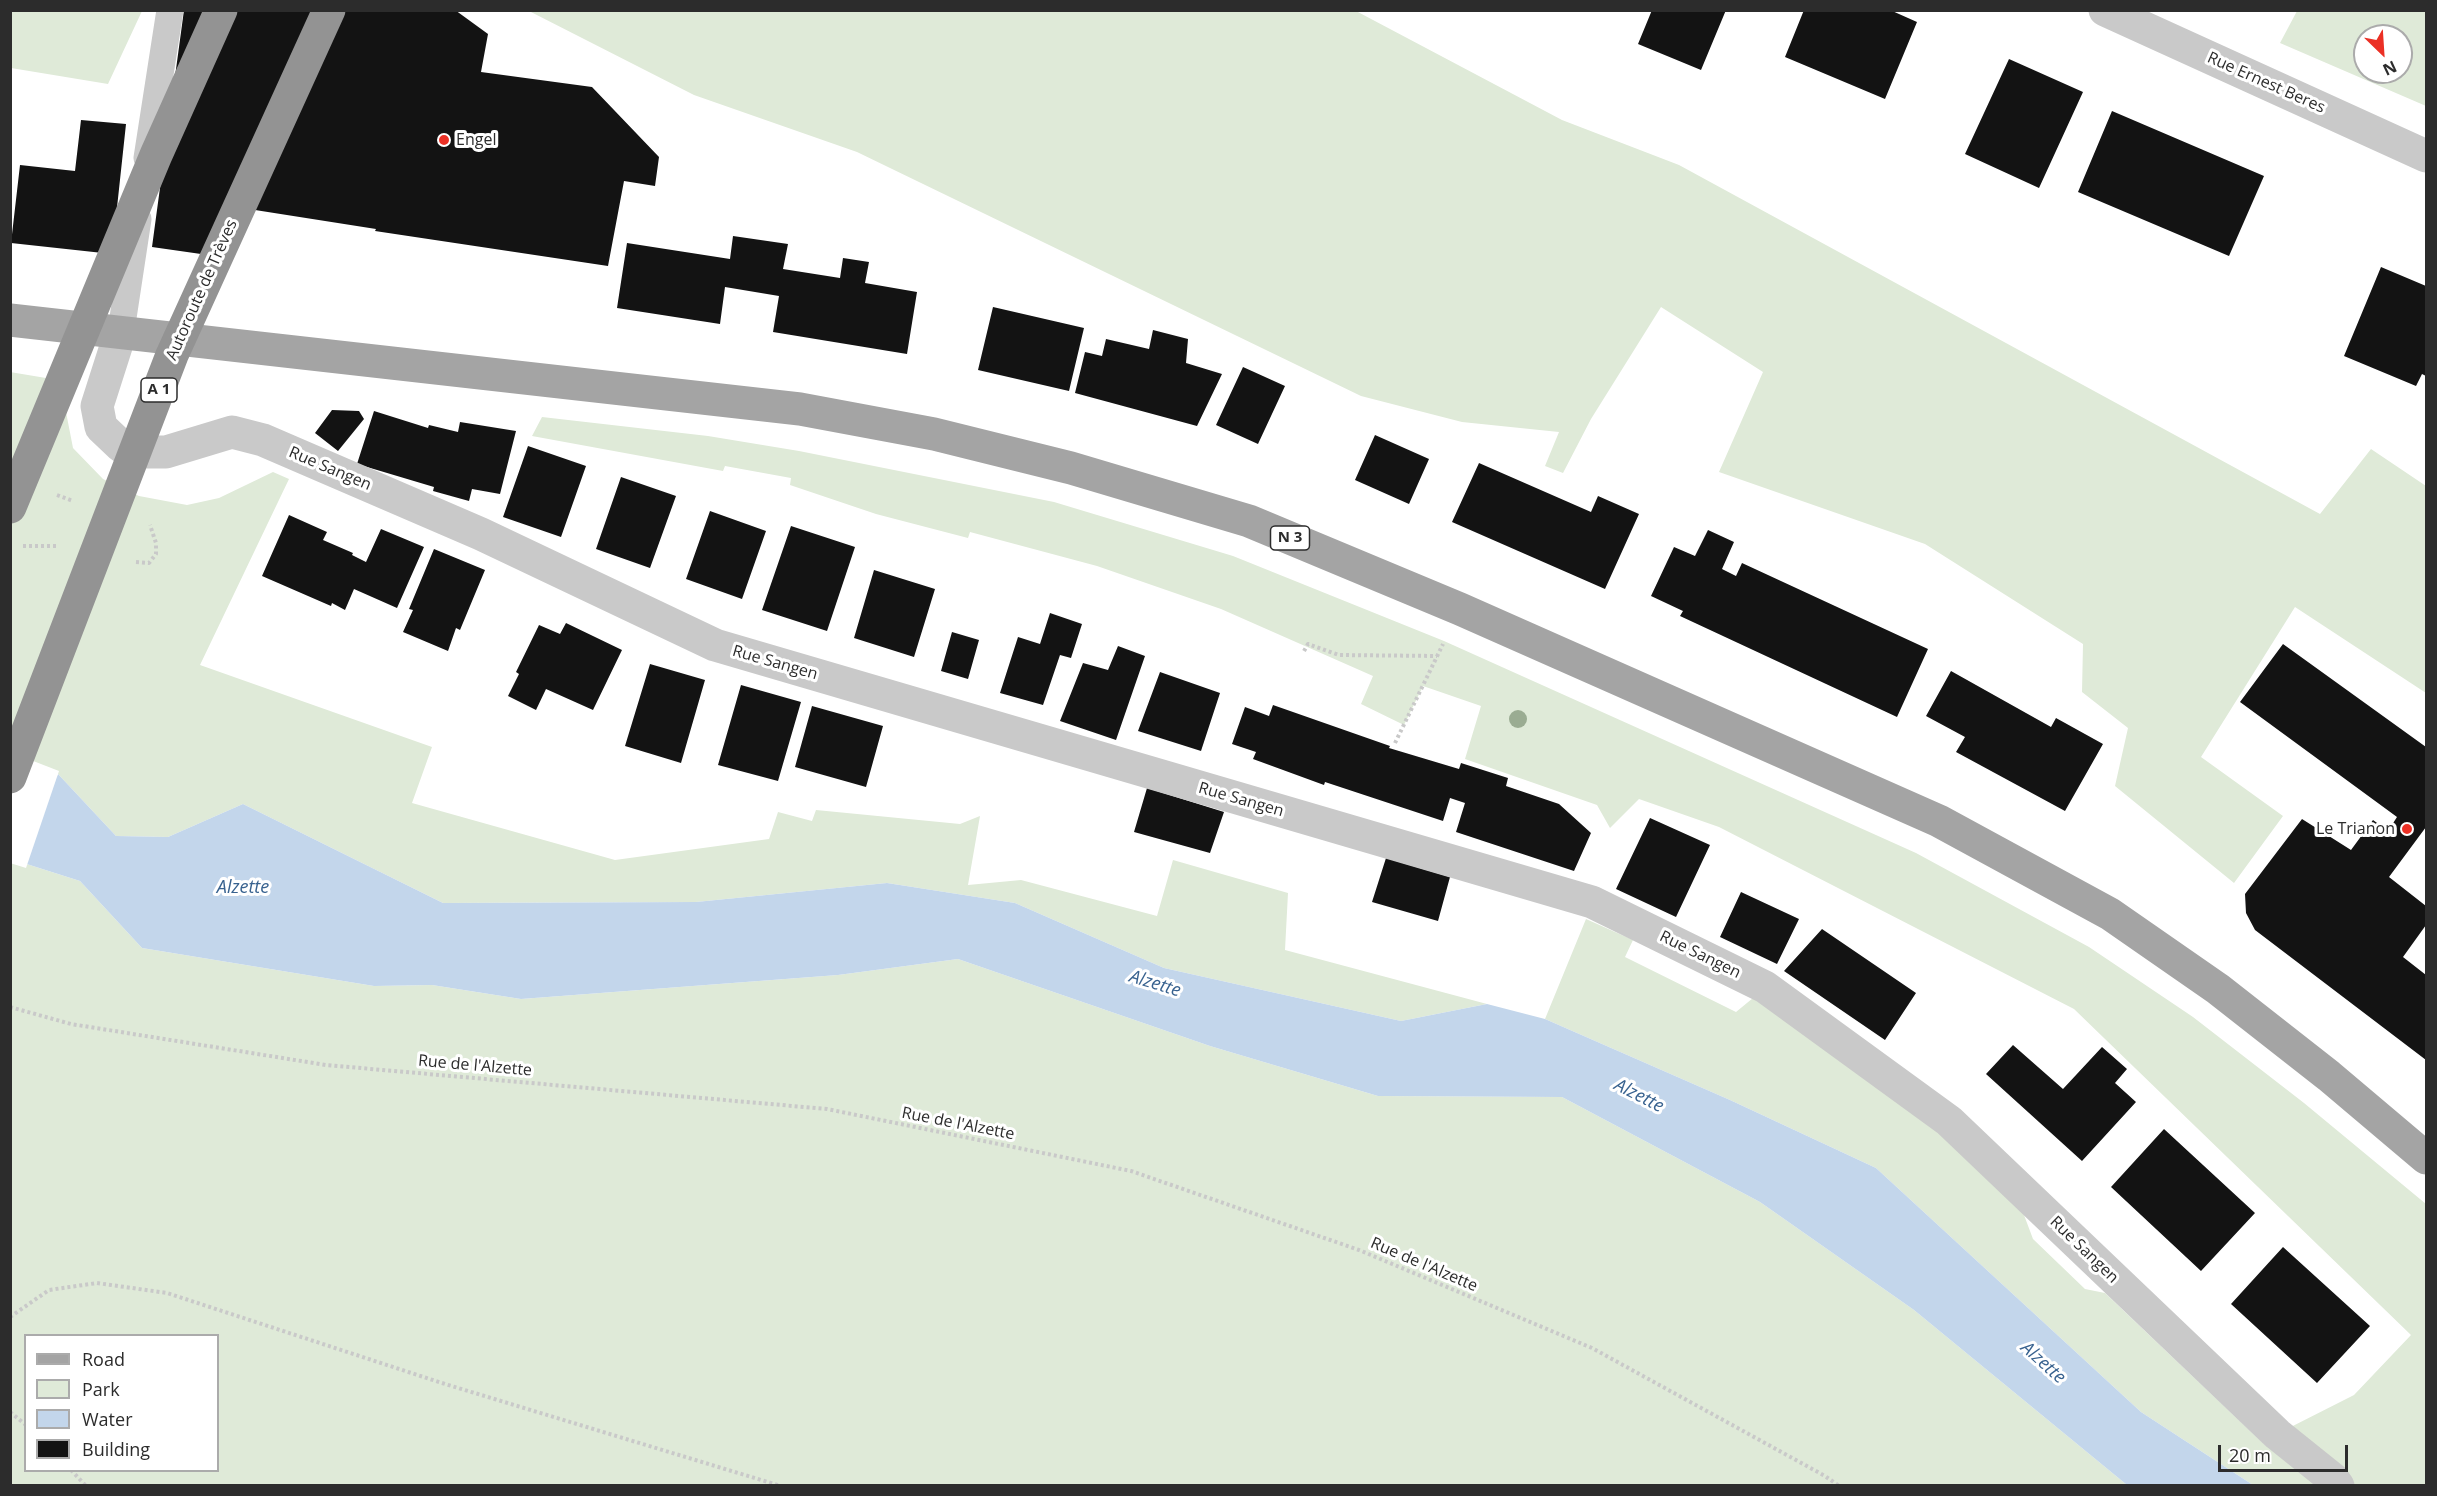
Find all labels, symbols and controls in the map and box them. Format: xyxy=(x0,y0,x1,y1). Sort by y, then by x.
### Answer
north arrow xyxy=(2353,24,2413,84)
street label: Rue Ernest Beres xyxy=(2204,48,2328,118)
text: N xyxy=(2379,56,2400,81)
place label: Engel xyxy=(456,130,496,150)
marker: Engel xyxy=(437,133,451,147)
street label: Autoroute de Trèves xyxy=(162,217,242,363)
road number: A 1 xyxy=(141,378,177,402)
street label: Rue Sangen xyxy=(286,443,374,495)
road number: N 3 xyxy=(1270,526,1310,550)
street label: Rue Sangen xyxy=(730,642,820,684)
street label: Rue Sangen xyxy=(1196,779,1286,821)
place label: Le Trianon xyxy=(2316,819,2395,839)
marker: Le Trianon xyxy=(2400,822,2414,836)
water label: Alzette xyxy=(217,877,269,899)
street label: Rue Sangen xyxy=(1656,927,1744,983)
water label: Alzette xyxy=(1127,966,1183,1002)
street label: Rue de l'Alzette xyxy=(417,1051,533,1081)
water label: Alzette xyxy=(1611,1074,1667,1118)
street label: Rue de l'Alzette xyxy=(900,1104,1016,1144)
street label: Rue Sangen xyxy=(2046,1213,2122,1287)
street label: Rue de l'Alzette xyxy=(1368,1234,1480,1296)
legend xyxy=(24,1334,219,1472)
water label: Alzette xyxy=(2016,1337,2070,1389)
text: Road xyxy=(82,1347,125,1371)
text: Park xyxy=(82,1377,120,1401)
text: Water xyxy=(82,1407,133,1431)
scale bar xyxy=(2221,1433,2352,1471)
text: Building xyxy=(82,1437,150,1461)
text: 20 m xyxy=(2229,1443,2271,1467)

